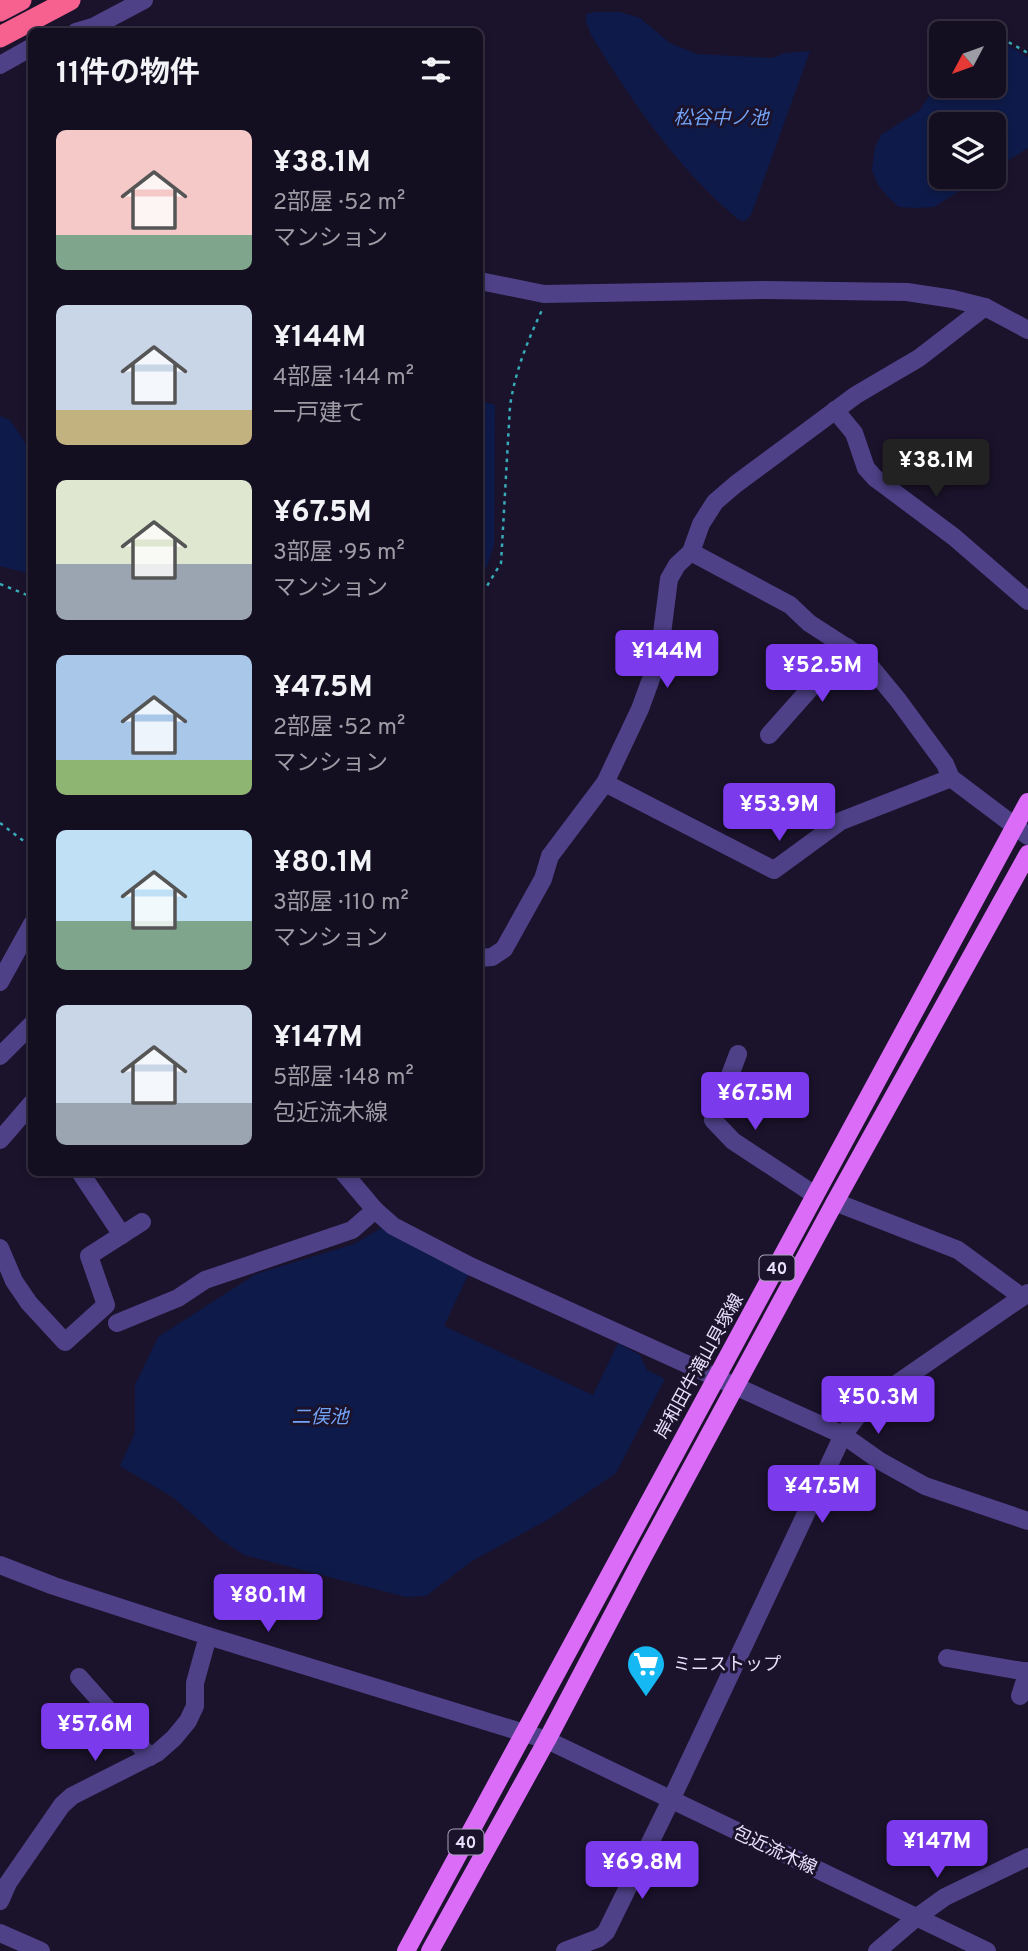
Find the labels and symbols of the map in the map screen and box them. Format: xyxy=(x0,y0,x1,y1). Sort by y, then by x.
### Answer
north arrow xyxy=(929,21,1006,98)
water label: 松谷中ノ池 xyxy=(673,107,770,131)
pin: ¥38.1M xyxy=(879,440,993,499)
pin: ¥144M xyxy=(618,630,716,690)
pin: ¥52.5M xyxy=(765,644,879,704)
pin: ¥53.9M xyxy=(722,784,836,843)
pin: ¥67.5M xyxy=(698,1072,812,1132)
road number: 40 xyxy=(760,1256,794,1280)
street label: 岸和田牛滝山貝塚線 xyxy=(651,1290,750,1443)
pin: ¥50.3M xyxy=(821,1376,935,1436)
water label: 二俣池 xyxy=(291,1406,350,1430)
pin: ¥47.5M xyxy=(765,1466,879,1525)
pin: ¥80.1M xyxy=(211,1574,325,1634)
supermarket icon: ミニストップ xyxy=(625,1643,667,1698)
place label: ミニストップ xyxy=(673,1654,781,1677)
pin: ¥57.6M xyxy=(38,1704,152,1763)
pin: ¥147M xyxy=(888,1820,986,1880)
street label: 包近流木線 xyxy=(729,1822,820,1881)
road number: 40 xyxy=(448,1830,484,1854)
pin: ¥69.8M xyxy=(585,1842,699,1901)

